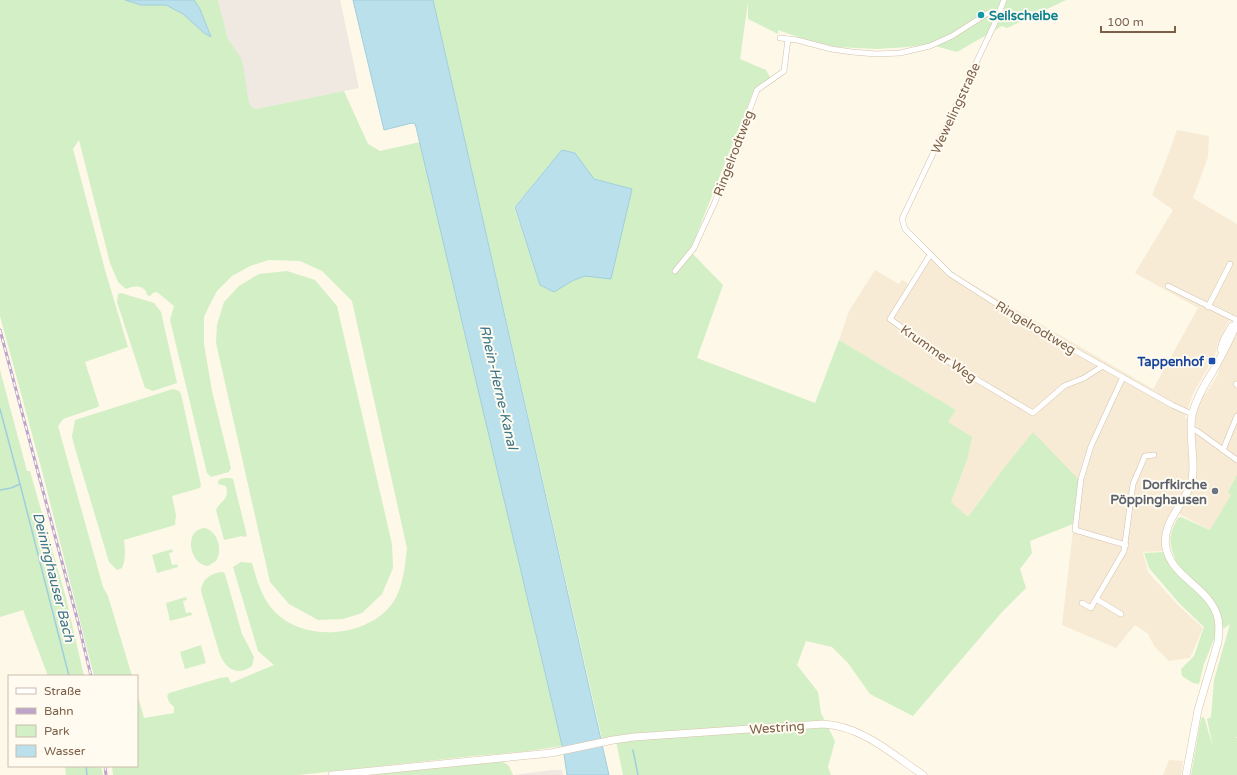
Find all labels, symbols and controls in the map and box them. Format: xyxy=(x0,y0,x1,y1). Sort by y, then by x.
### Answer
place label: Seilscheibe xyxy=(989,8,1059,24)
scale bar xyxy=(1101,8,1175,34)
marker: Seilscheibe xyxy=(976,10,986,20)
text: 100 m xyxy=(1107,15,1144,29)
street label: Wewelingstraße xyxy=(928,60,984,157)
street label: Ringelrodtweg xyxy=(710,108,758,199)
street label: Ringelrodtweg xyxy=(992,298,1079,358)
street label: Krummer Weg xyxy=(897,322,980,386)
water label: Rhein-Herne-Kanal xyxy=(476,323,521,452)
place label: Tappenhof xyxy=(1136,354,1205,370)
marker: Tappenhof xyxy=(1207,356,1217,366)
place label: Dorfkirche Pöppinghausen xyxy=(1110,477,1208,508)
marker: Dorfkirche Pöppinghausen xyxy=(1210,486,1220,496)
water label: Deininghauser Bach xyxy=(29,510,78,644)
legend xyxy=(8,675,138,767)
text: Straße xyxy=(44,684,81,698)
text: Bahn xyxy=(44,704,74,718)
street label: Westring xyxy=(749,718,805,738)
text: Park xyxy=(44,724,70,738)
text: Wasser xyxy=(44,744,86,758)

